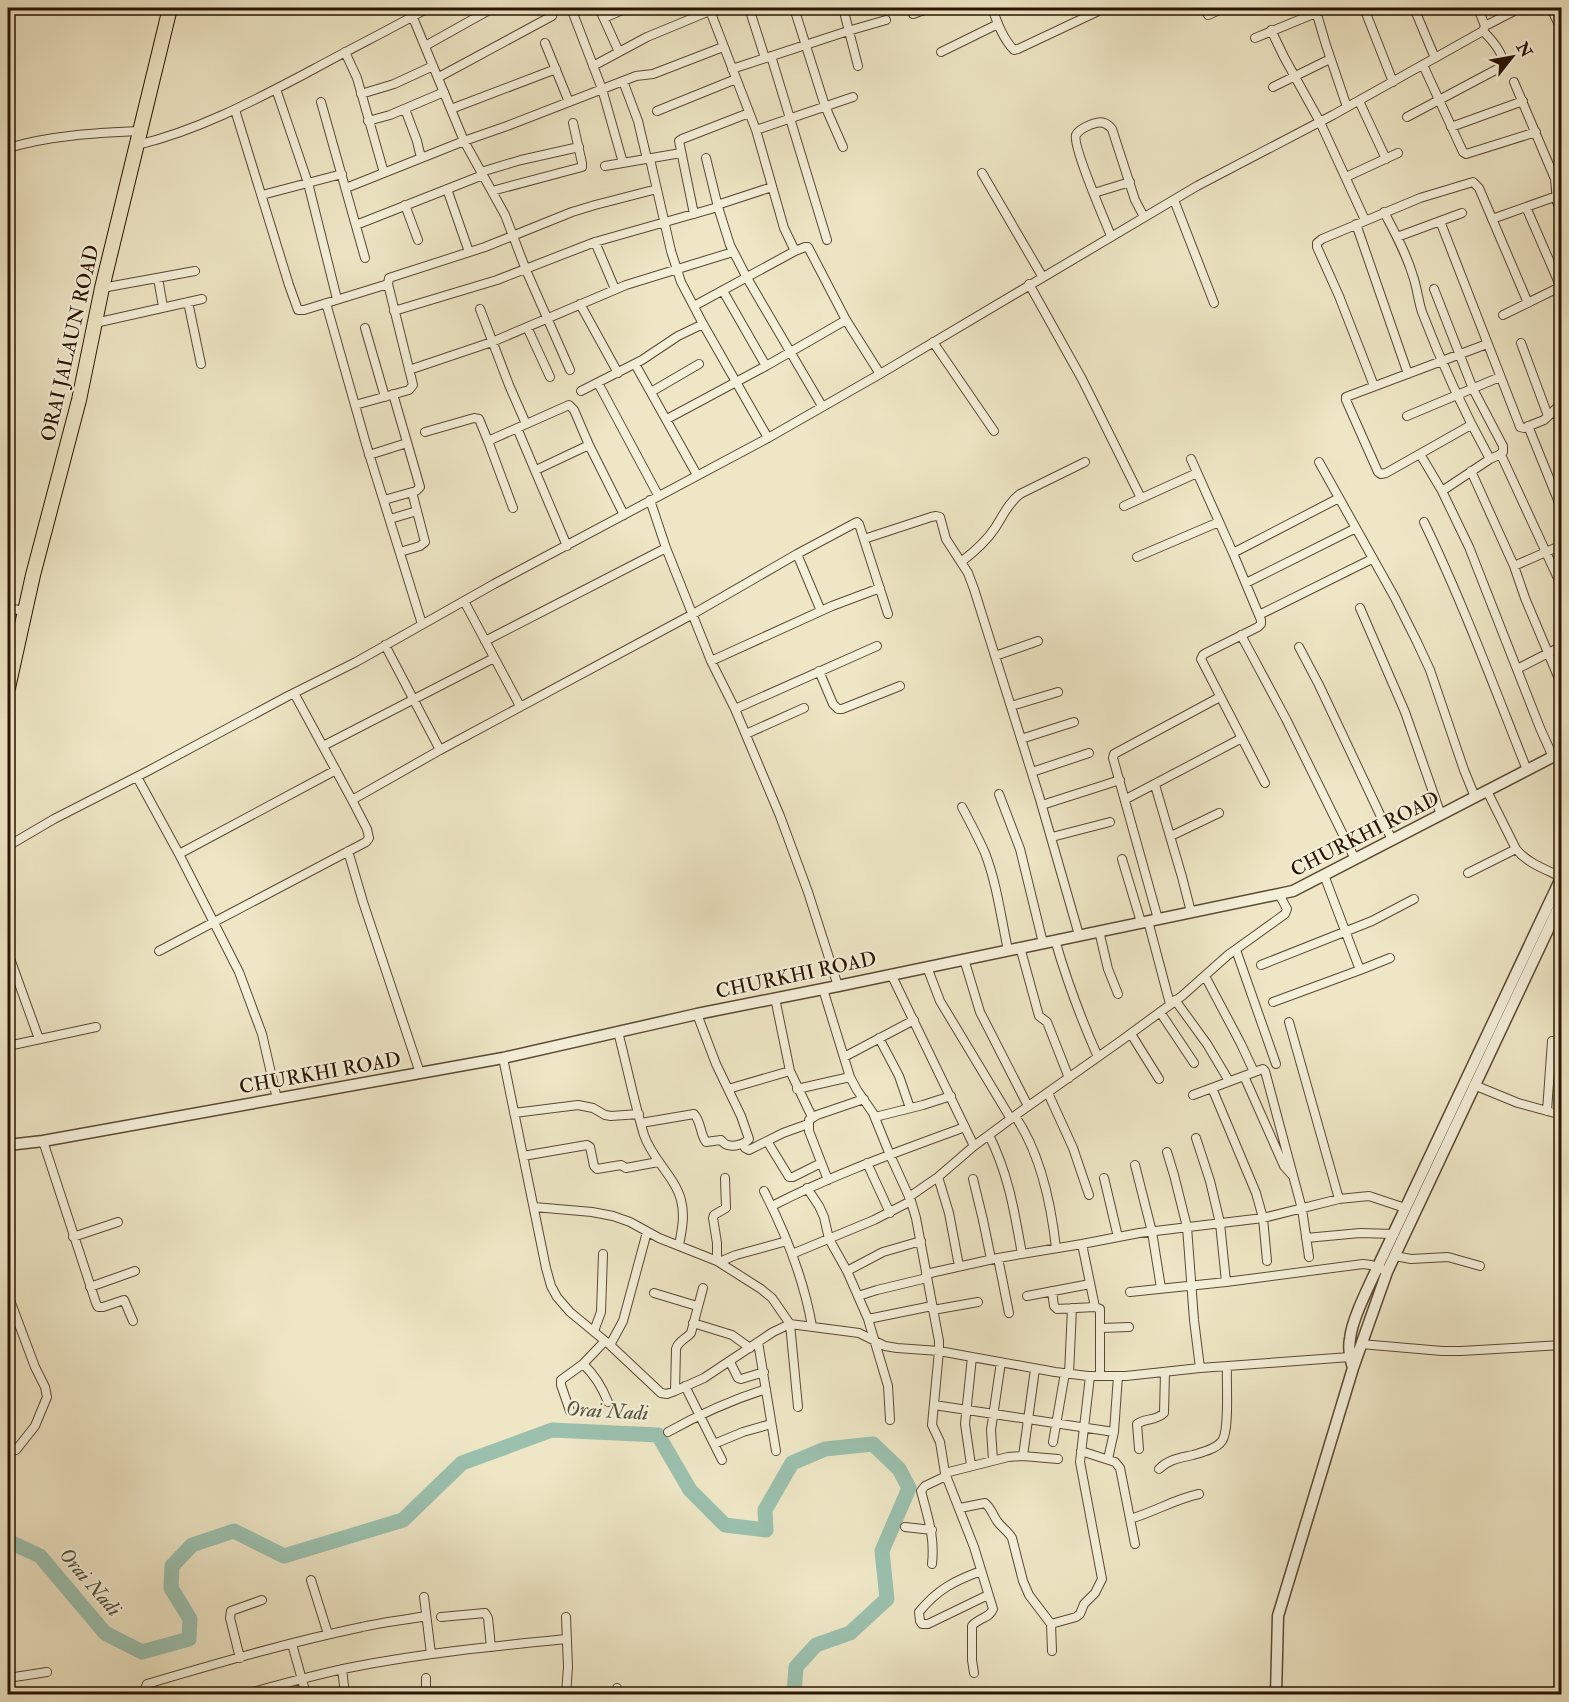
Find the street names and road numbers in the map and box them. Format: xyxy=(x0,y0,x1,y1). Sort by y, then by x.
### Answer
street label: ORAI JALAUN ROAD xyxy=(35,242,105,444)
street label: CHURKHI ROAD xyxy=(1286,786,1444,882)
street label: CHURKHI ROAD xyxy=(713,946,879,1004)
street label: CHURKHI ROAD xyxy=(237,1046,403,1100)

